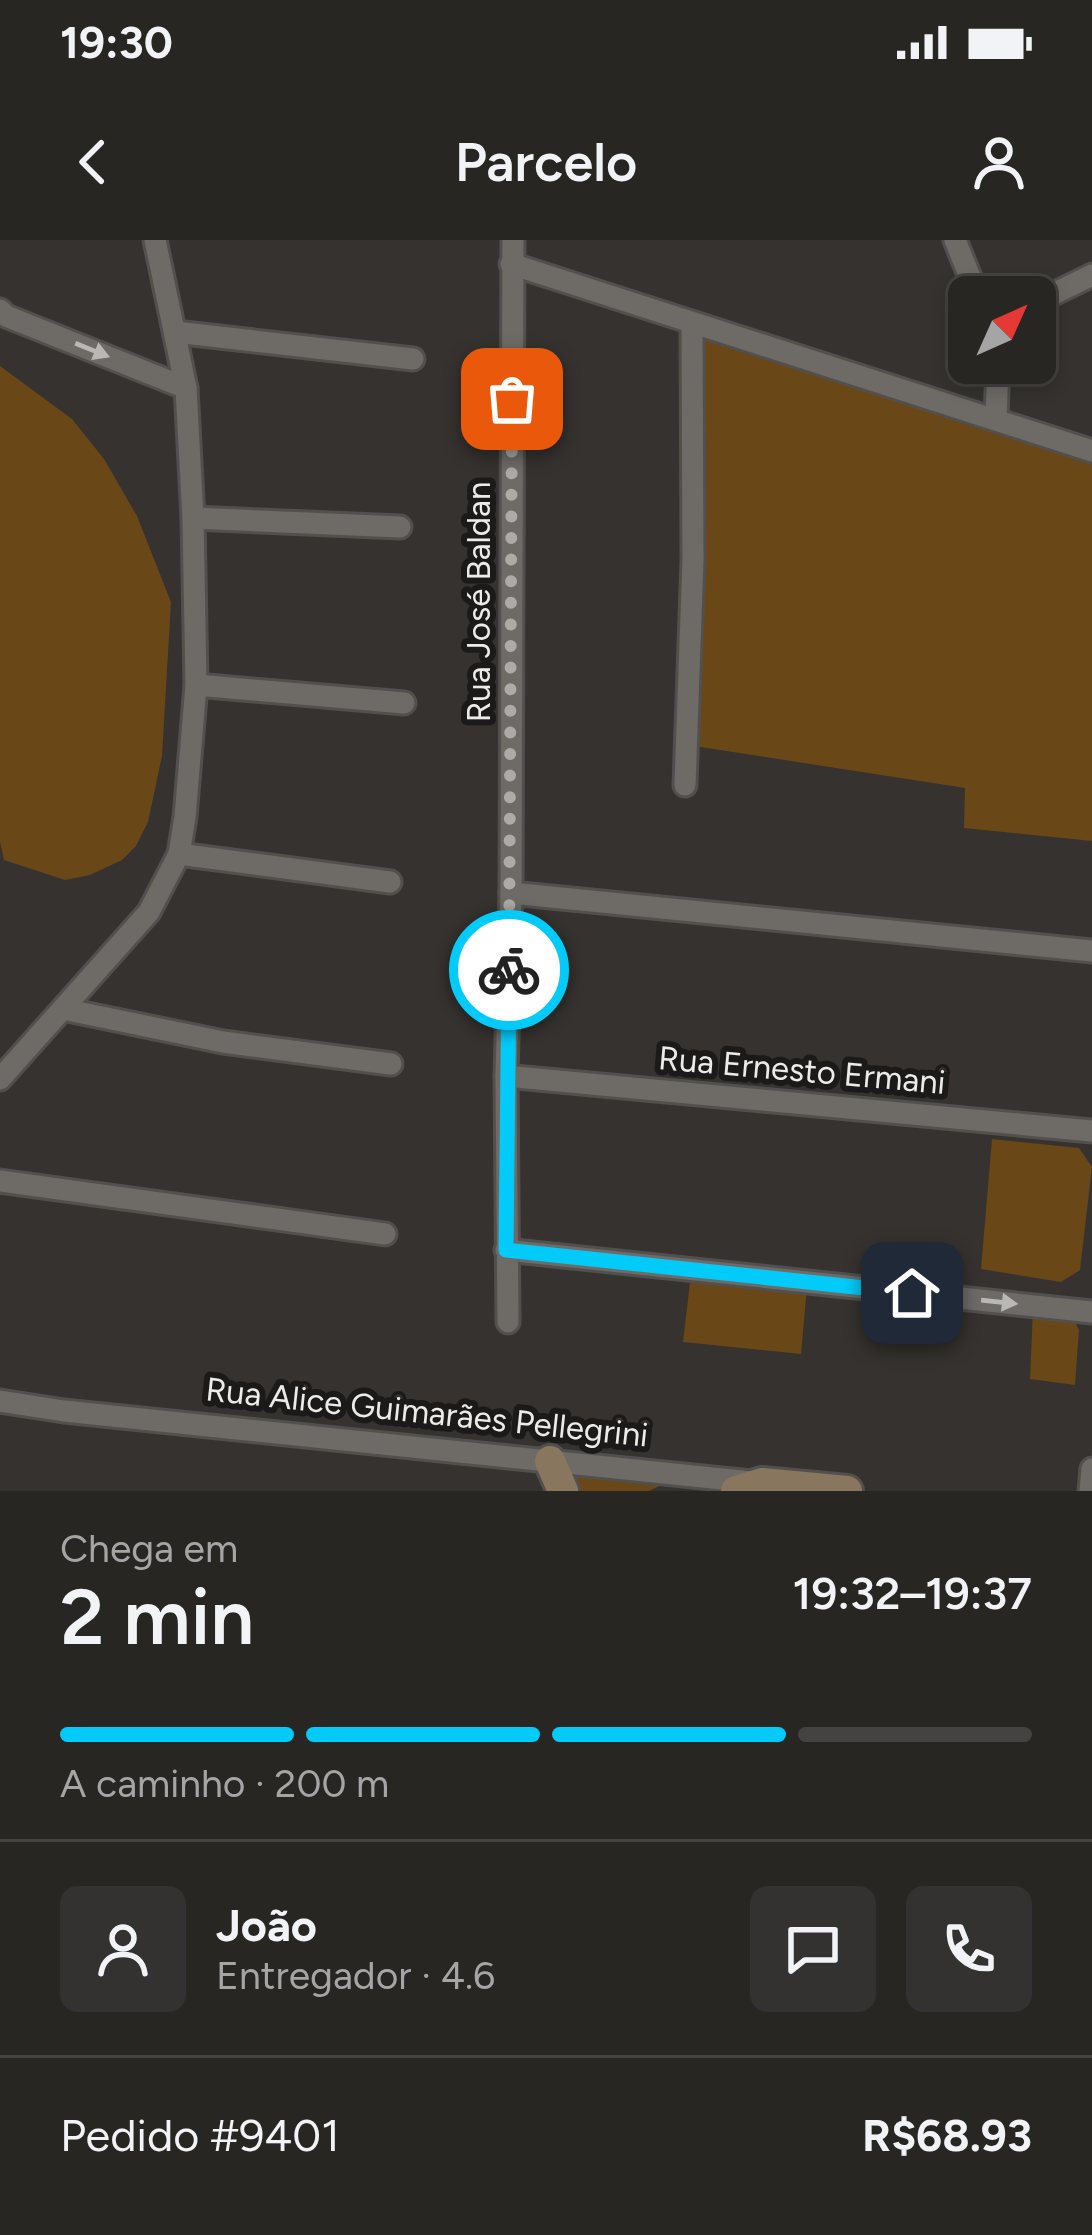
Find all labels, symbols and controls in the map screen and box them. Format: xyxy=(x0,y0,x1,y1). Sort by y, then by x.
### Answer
text: 19:30 xyxy=(60,15,173,69)
icon: back xyxy=(60,129,126,195)
icon: person xyxy=(966,129,1032,195)
text: Parcelo xyxy=(455,130,637,195)
north arrow xyxy=(948,276,1056,384)
map controls xyxy=(948,276,1056,384)
one-way arrow xyxy=(75,342,111,361)
pin xyxy=(461,348,563,450)
icon: bag xyxy=(479,366,545,432)
street label: Rua José Baldan xyxy=(459,482,498,722)
courier xyxy=(449,910,569,1030)
icon: bike xyxy=(476,937,542,1003)
street label: Rua Ernesto Ermani xyxy=(657,1038,947,1102)
pin xyxy=(861,1242,963,1344)
icon: home xyxy=(879,1260,945,1326)
one-way arrow xyxy=(981,1293,1018,1312)
street label: Rua Alice Guimarães Pellegrini xyxy=(204,1369,650,1455)
text: Chega em xyxy=(60,1525,238,1572)
text: 19:32–19:37 xyxy=(793,1566,1032,1620)
text: 2 min xyxy=(60,1570,254,1664)
text: A caminho · 200 m xyxy=(60,1760,389,1807)
button: person xyxy=(60,1886,186,2012)
button: chat xyxy=(750,1886,876,2012)
button: phone xyxy=(906,1886,1032,2012)
text: João xyxy=(216,1898,317,1952)
text: Entregador · 4.6 xyxy=(216,1952,495,1999)
text: Pedido #9401 xyxy=(60,2108,340,2162)
text: R$68.93 xyxy=(862,2108,1032,2162)

